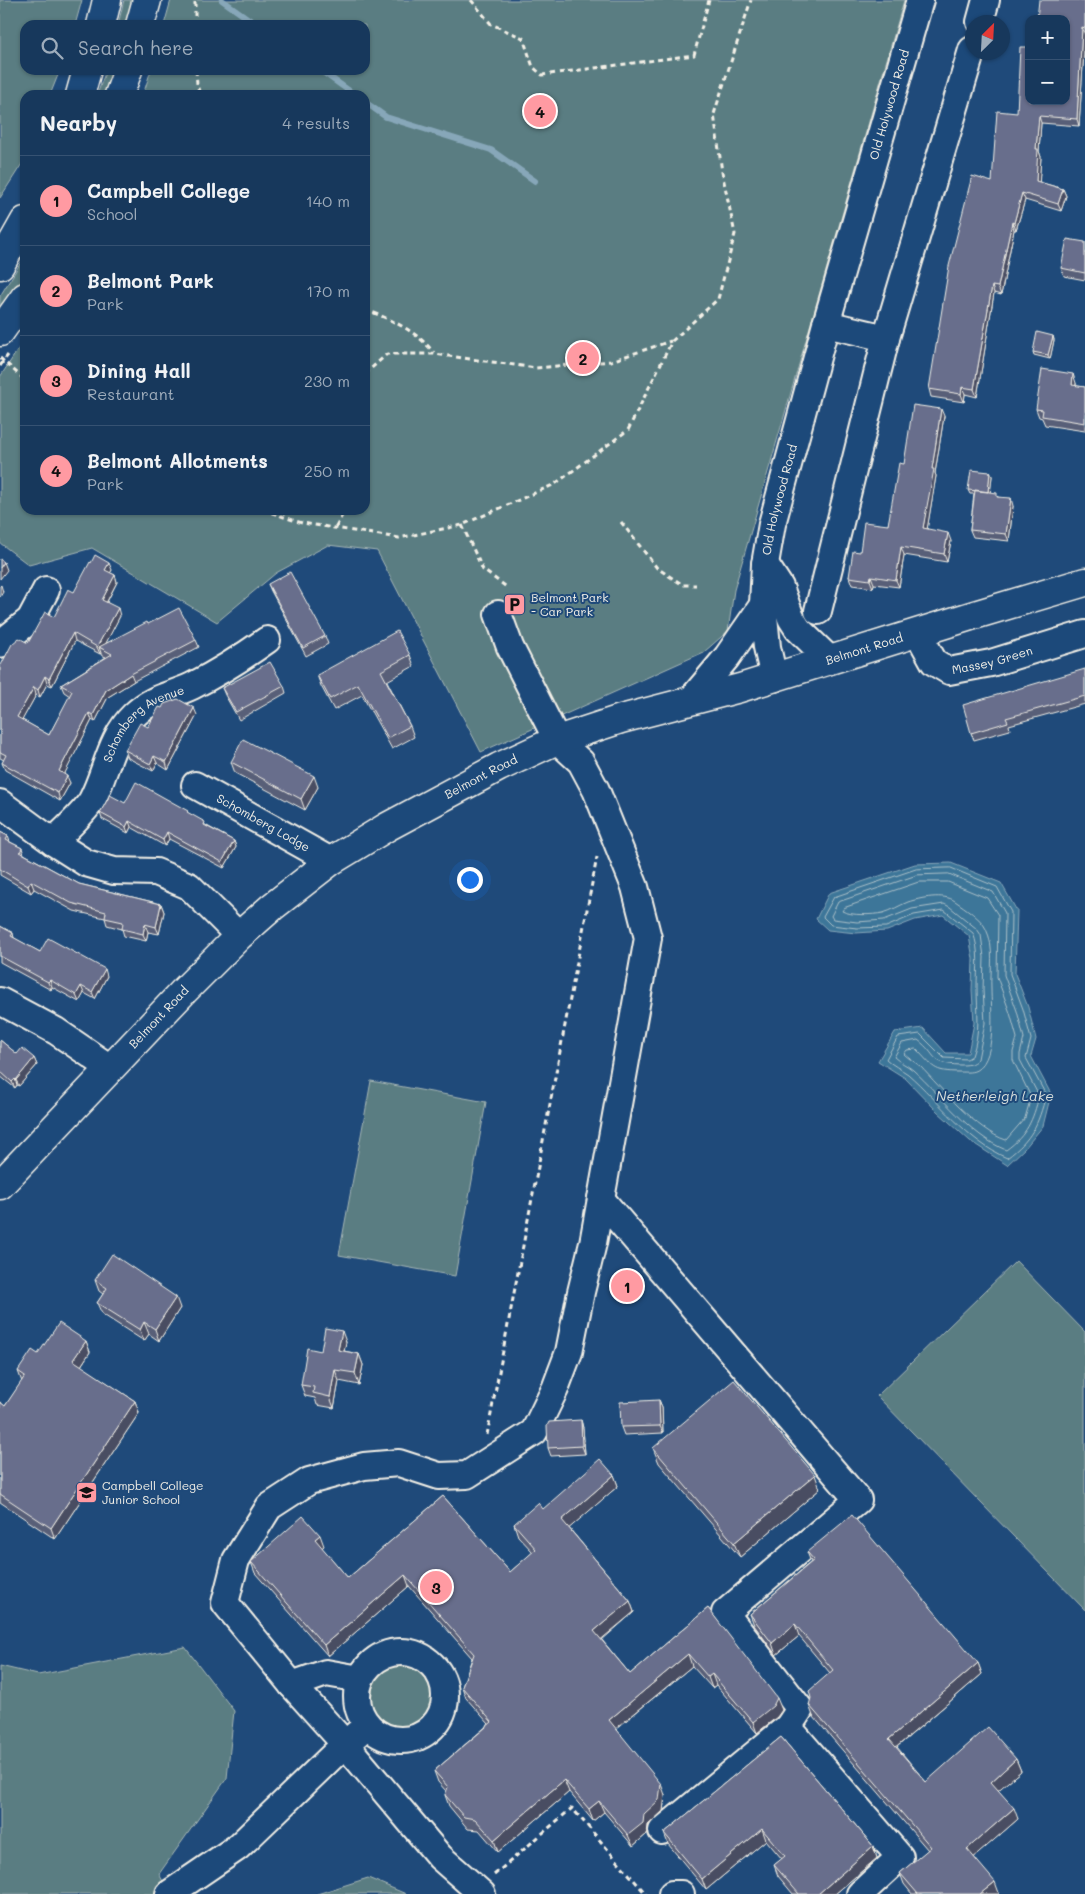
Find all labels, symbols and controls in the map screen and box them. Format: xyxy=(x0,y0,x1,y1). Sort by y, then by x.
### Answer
north arrow xyxy=(965,15,1010,60)
map controls xyxy=(1025,15,1070,105)
button: + xyxy=(1025,15,1070,60)
search box xyxy=(20,20,370,75)
icon: search xyxy=(38,34,66,62)
text: Search here xyxy=(78,35,194,60)
street label: Old Holywood Road xyxy=(865,47,912,161)
button: − xyxy=(1025,60,1070,105)
pin: 4 xyxy=(524,92,556,130)
text: Nearby xyxy=(40,109,117,136)
text: 4 results xyxy=(282,112,350,133)
text: Campbell College xyxy=(87,178,250,203)
text: 1 xyxy=(52,190,60,211)
text: 140 m xyxy=(306,190,350,211)
text: School xyxy=(87,203,137,224)
text: Belmont Park xyxy=(87,268,214,293)
text: 2 xyxy=(52,280,60,301)
text: 170 m xyxy=(306,280,350,301)
text: Park xyxy=(87,293,123,314)
pin: 2 xyxy=(567,339,599,377)
text: Dining Hall xyxy=(87,358,191,383)
text: 3 xyxy=(51,370,61,391)
text: 230 m xyxy=(304,370,350,391)
text: Restaurant xyxy=(87,383,175,404)
street label: Old Holywood Road xyxy=(758,442,800,556)
text: Belmont Allotments xyxy=(87,448,268,473)
text: 4 xyxy=(51,460,61,481)
text: 250 m xyxy=(304,460,350,481)
text: Park xyxy=(87,473,123,494)
place label: Belmont Park - Car Park xyxy=(531,589,609,619)
parking icon: Belmont Park - Car Park xyxy=(503,593,527,617)
street label: Belmont Road xyxy=(823,629,905,668)
street label: Massey Green xyxy=(950,642,1034,677)
street label: Schomberg Avenue xyxy=(99,681,186,764)
street label: Belmont Road xyxy=(441,750,520,802)
street label: Schomberg Lodge xyxy=(214,790,313,855)
your location xyxy=(457,867,483,893)
street label: Belmont Road xyxy=(125,982,192,1051)
water label: Netherleigh Lake xyxy=(936,1086,1054,1105)
pin: 1 xyxy=(611,1267,643,1305)
place label: Campbell College Junior School xyxy=(102,1477,203,1507)
school or university icon: Campbell College Junior School xyxy=(74,1481,98,1505)
pin: 3 xyxy=(420,1568,452,1606)

